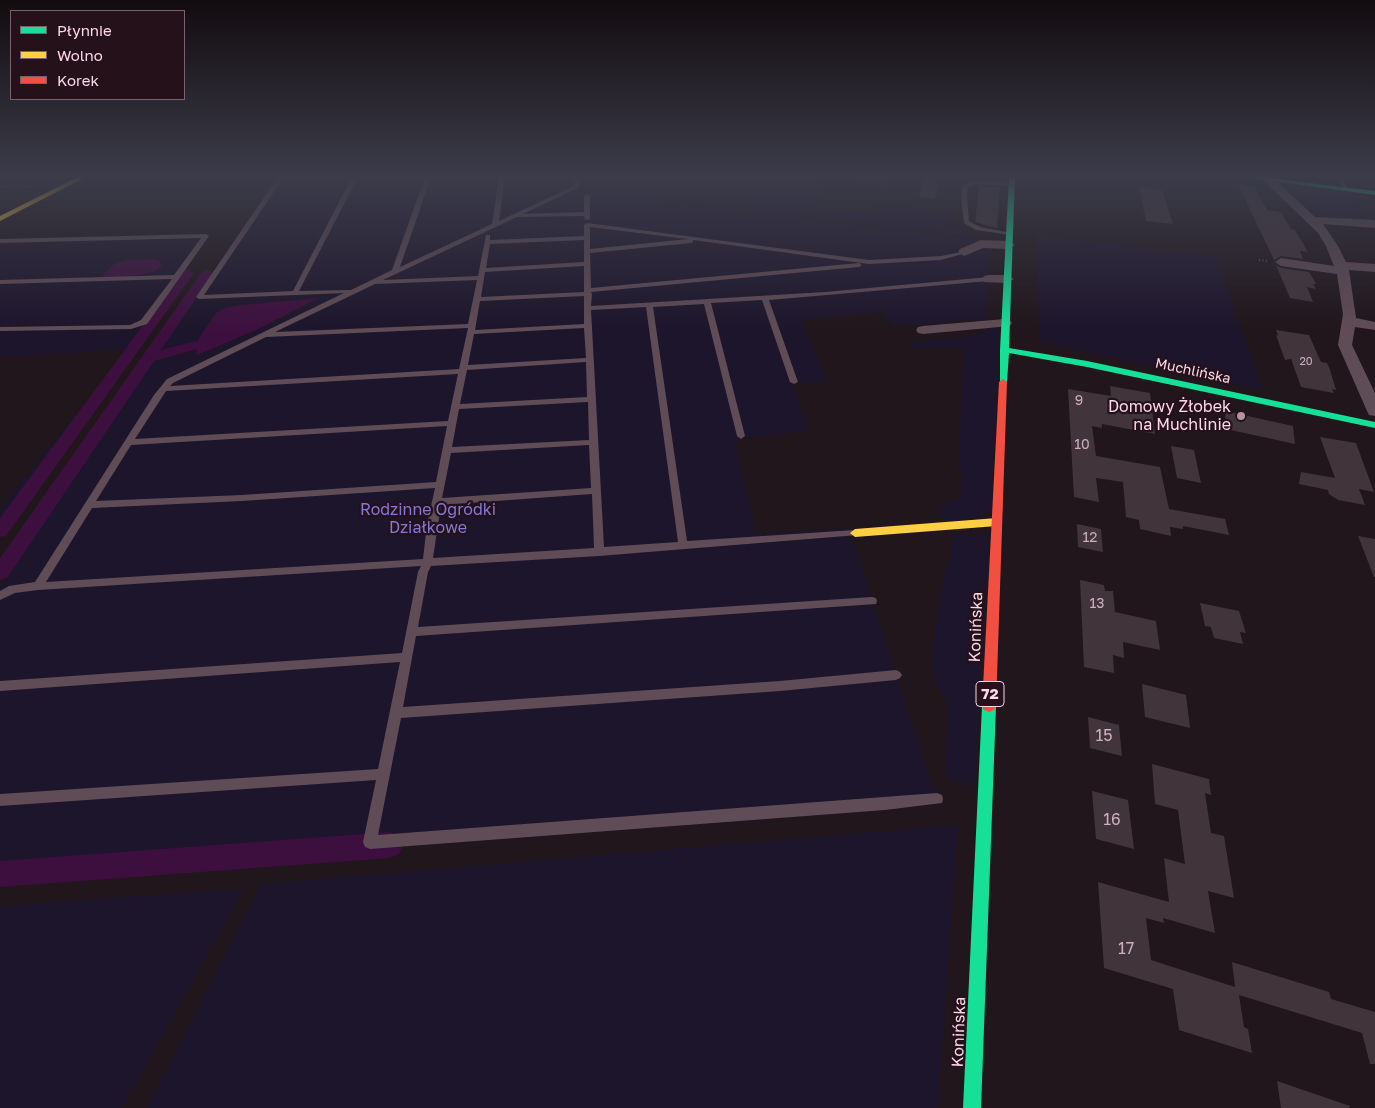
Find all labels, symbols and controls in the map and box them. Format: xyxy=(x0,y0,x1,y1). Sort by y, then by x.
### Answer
legend xyxy=(10,10,185,100)
text: Płynnie xyxy=(57,21,112,39)
text: Wolno xyxy=(57,46,103,64)
text: Korek xyxy=(57,71,99,89)
street label: Muchlińska xyxy=(1154,355,1232,387)
house number: 20 xyxy=(1299,355,1313,369)
house number: 9 xyxy=(1075,393,1083,409)
place label: Domowy Żłobek na Muchlinie xyxy=(1108,397,1231,435)
marker: Domowy Żłobek na Muchlinie xyxy=(1235,410,1247,422)
house number: 10 xyxy=(1074,437,1090,453)
park label: Rodzinne Ogródki Działkowe xyxy=(360,500,496,538)
house number: 12 xyxy=(1083,530,1097,546)
street label: Konińska xyxy=(965,591,987,663)
house number: 13 xyxy=(1090,596,1104,612)
road number: 72 xyxy=(976,682,1004,706)
house number: 15 xyxy=(1095,726,1113,746)
house number: 16 xyxy=(1103,810,1121,830)
house number: 17 xyxy=(1118,939,1134,959)
street label: Konińska xyxy=(948,996,970,1068)

